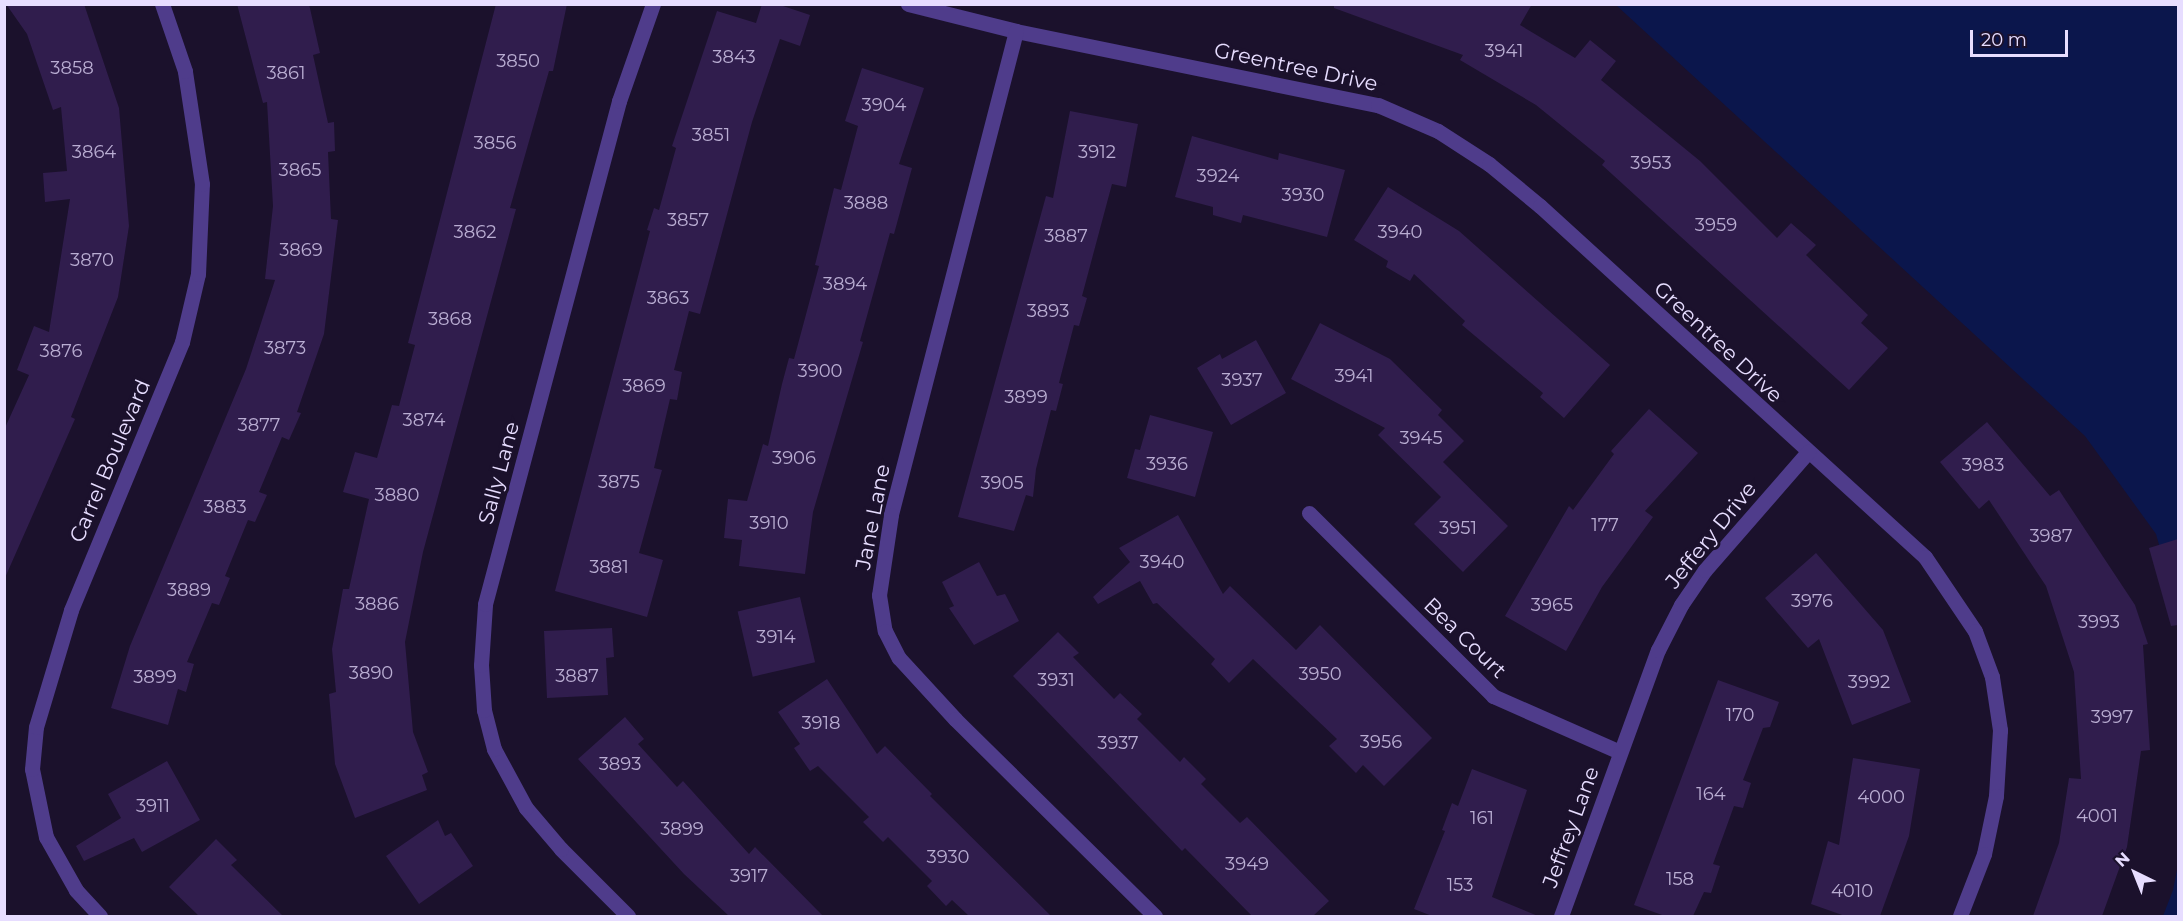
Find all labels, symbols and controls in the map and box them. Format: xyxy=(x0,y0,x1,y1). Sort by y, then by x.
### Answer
scale bar xyxy=(1973,18,2070,56)
text: 20 m xyxy=(1981,29,2027,51)
street label: Greentree Drive xyxy=(1212,37,1380,97)
house number: 3941 xyxy=(1484,40,1524,62)
house number: 3843 xyxy=(712,46,756,68)
house number: 3850 xyxy=(496,50,540,72)
house number: 3858 xyxy=(50,57,94,79)
house number: 3861 xyxy=(266,62,306,84)
house number: 3904 xyxy=(862,94,906,116)
house number: 3851 xyxy=(692,124,730,146)
house number: 3856 xyxy=(474,132,516,154)
house number: 3864 xyxy=(72,141,116,163)
house number: 3912 xyxy=(1078,141,1116,163)
house number: 3953 xyxy=(1630,152,1672,174)
house number: 3865 xyxy=(279,159,321,181)
house number: 3924 xyxy=(1197,165,1239,187)
house number: 3930 xyxy=(1281,184,1325,206)
house number: 3888 xyxy=(844,192,888,214)
house number: 3857 xyxy=(667,209,709,231)
house number: 3959 xyxy=(1695,214,1737,236)
house number: 3862 xyxy=(454,221,496,243)
house number: 3940 xyxy=(1378,221,1422,243)
house number: 3887 xyxy=(1044,225,1088,247)
house number: 3869 xyxy=(279,239,323,261)
house number: 3870 xyxy=(70,249,114,271)
house number: 3894 xyxy=(823,273,867,295)
street label: Greentree Drive xyxy=(1649,276,1787,408)
house number: 3863 xyxy=(647,287,689,309)
house number: 3893 xyxy=(1027,300,1069,322)
house number: 3868 xyxy=(428,308,472,330)
house number: 3873 xyxy=(264,337,306,359)
house number: 3876 xyxy=(40,340,82,362)
house number: 3900 xyxy=(798,360,842,382)
house number: 3941 xyxy=(1334,365,1374,387)
house number: 3937 xyxy=(1221,369,1263,391)
house number: 3869 xyxy=(622,375,666,397)
street label: Carrel Boulevard xyxy=(64,376,156,546)
house number: 3899 xyxy=(1004,386,1048,408)
house number: 3874 xyxy=(403,409,445,431)
house number: 3877 xyxy=(238,414,280,436)
street label: Sally Lane xyxy=(473,419,525,527)
house number: 3945 xyxy=(1399,427,1443,449)
house number: 3906 xyxy=(772,447,816,469)
house number: 3936 xyxy=(1146,453,1188,475)
house number: 3983 xyxy=(1962,454,2004,476)
street label: Jane Lane xyxy=(850,462,896,572)
house number: 3875 xyxy=(598,471,640,493)
house number: 3905 xyxy=(980,472,1024,494)
street label: Jeffery Drive xyxy=(1660,476,1762,594)
house number: 3880 xyxy=(374,484,420,506)
house number: 3883 xyxy=(203,496,247,518)
house number: 3910 xyxy=(749,512,789,534)
house number: 177 xyxy=(1591,514,1619,536)
house number: 3951 xyxy=(1439,517,1477,539)
house number: 3987 xyxy=(2029,525,2073,547)
house number: 3940 xyxy=(1140,551,1184,573)
house number: 3881 xyxy=(589,556,629,578)
house number: 3889 xyxy=(167,579,211,601)
house number: 3976 xyxy=(1791,590,1833,612)
street label: Bea Court xyxy=(1418,592,1512,684)
house number: 3886 xyxy=(355,593,399,615)
house number: 3965 xyxy=(1531,594,1573,616)
house number: 3993 xyxy=(2078,611,2120,633)
house number: 3914 xyxy=(756,626,796,648)
house number: 3890 xyxy=(349,662,393,684)
house number: 3950 xyxy=(1298,663,1342,685)
house number: 3887 xyxy=(555,665,599,687)
house number: 3899 xyxy=(133,666,177,688)
house number: 3931 xyxy=(1037,669,1075,691)
house number: 3992 xyxy=(1848,671,1890,693)
house number: 170 xyxy=(1726,704,1754,726)
house number: 3997 xyxy=(2091,706,2133,728)
house number: 3918 xyxy=(801,712,841,734)
house number: 3956 xyxy=(1360,731,1402,753)
house number: 3937 xyxy=(1097,732,1139,754)
house number: 3893 xyxy=(599,753,641,775)
street label: Jeffrey Lane xyxy=(1537,763,1605,891)
house number: 164 xyxy=(1696,783,1726,805)
house number: 4000 xyxy=(1857,786,1905,808)
house number: 3911 xyxy=(136,795,170,817)
house number: 4001 xyxy=(2076,805,2118,827)
house number: 161 xyxy=(1470,807,1494,829)
house number: 3899 xyxy=(660,818,704,840)
north arrow xyxy=(2105,843,2165,903)
house number: 3930 xyxy=(926,846,970,868)
text: N xyxy=(2111,848,2134,871)
house number: 3949 xyxy=(1225,853,1269,875)
house number: 3917 xyxy=(730,865,768,887)
house number: 158 xyxy=(1666,868,1694,890)
house number: 153 xyxy=(1447,874,1473,896)
house number: 4010 xyxy=(1831,880,1873,902)

